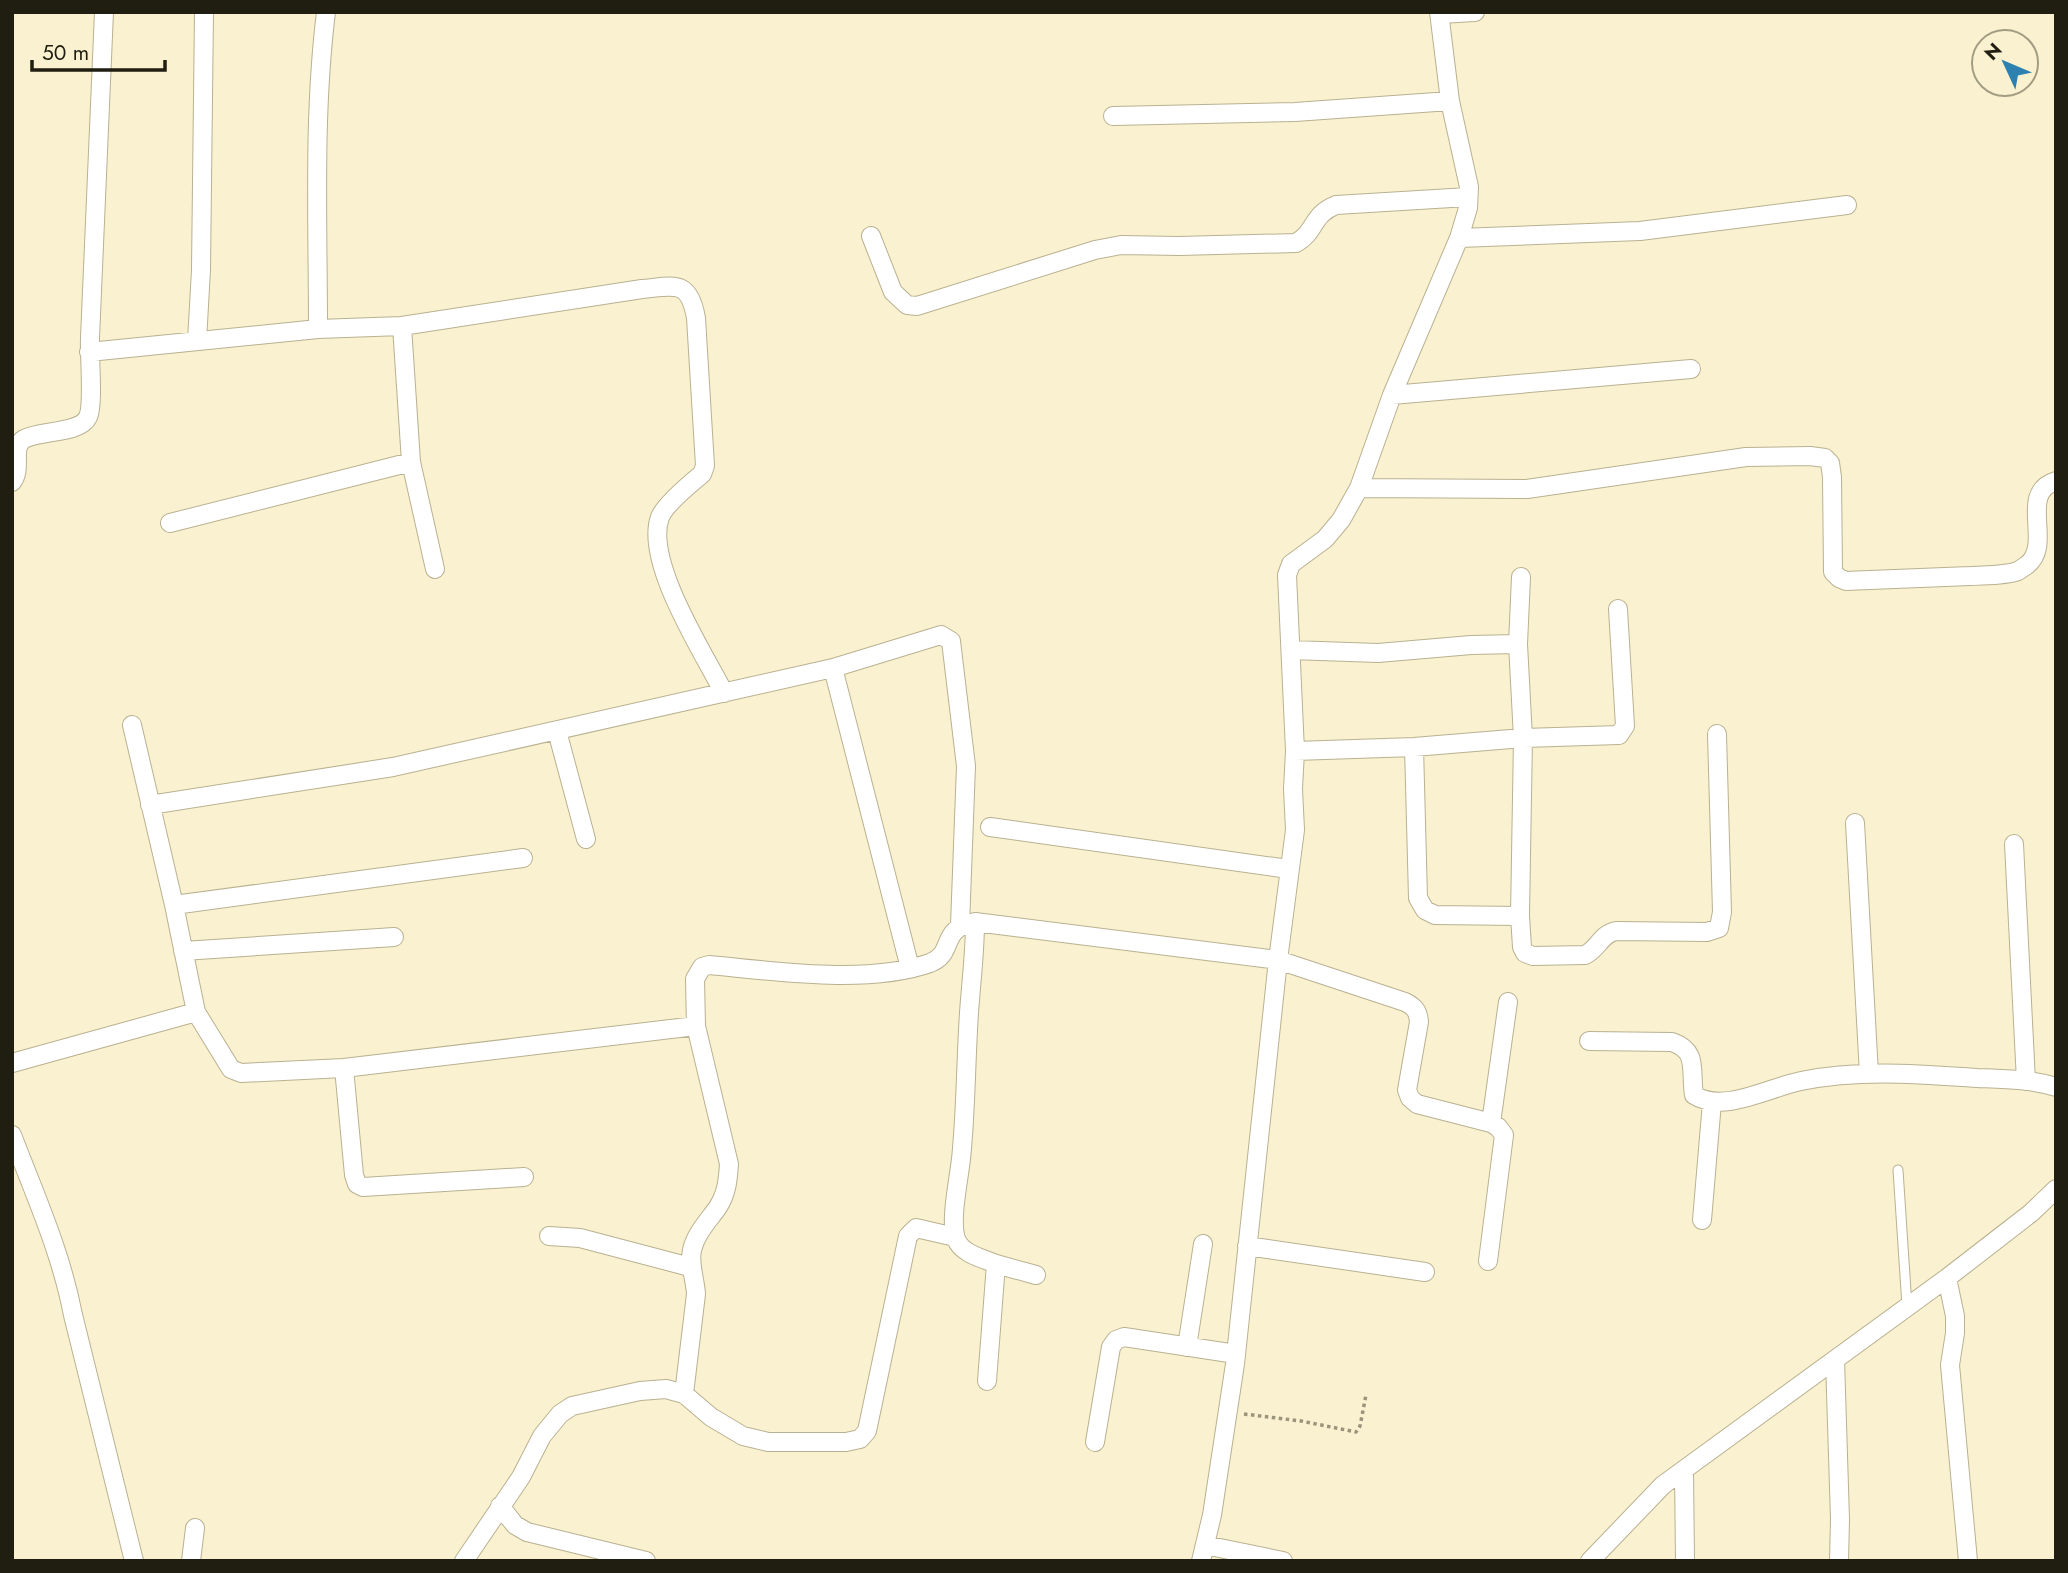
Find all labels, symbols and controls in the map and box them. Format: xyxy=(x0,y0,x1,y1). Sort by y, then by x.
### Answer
scale bar xyxy=(32,28,164,72)
north arrow xyxy=(1970,28,2040,98)
text: N xyxy=(1978,37,2008,66)
text: 50 m xyxy=(42,38,89,68)

